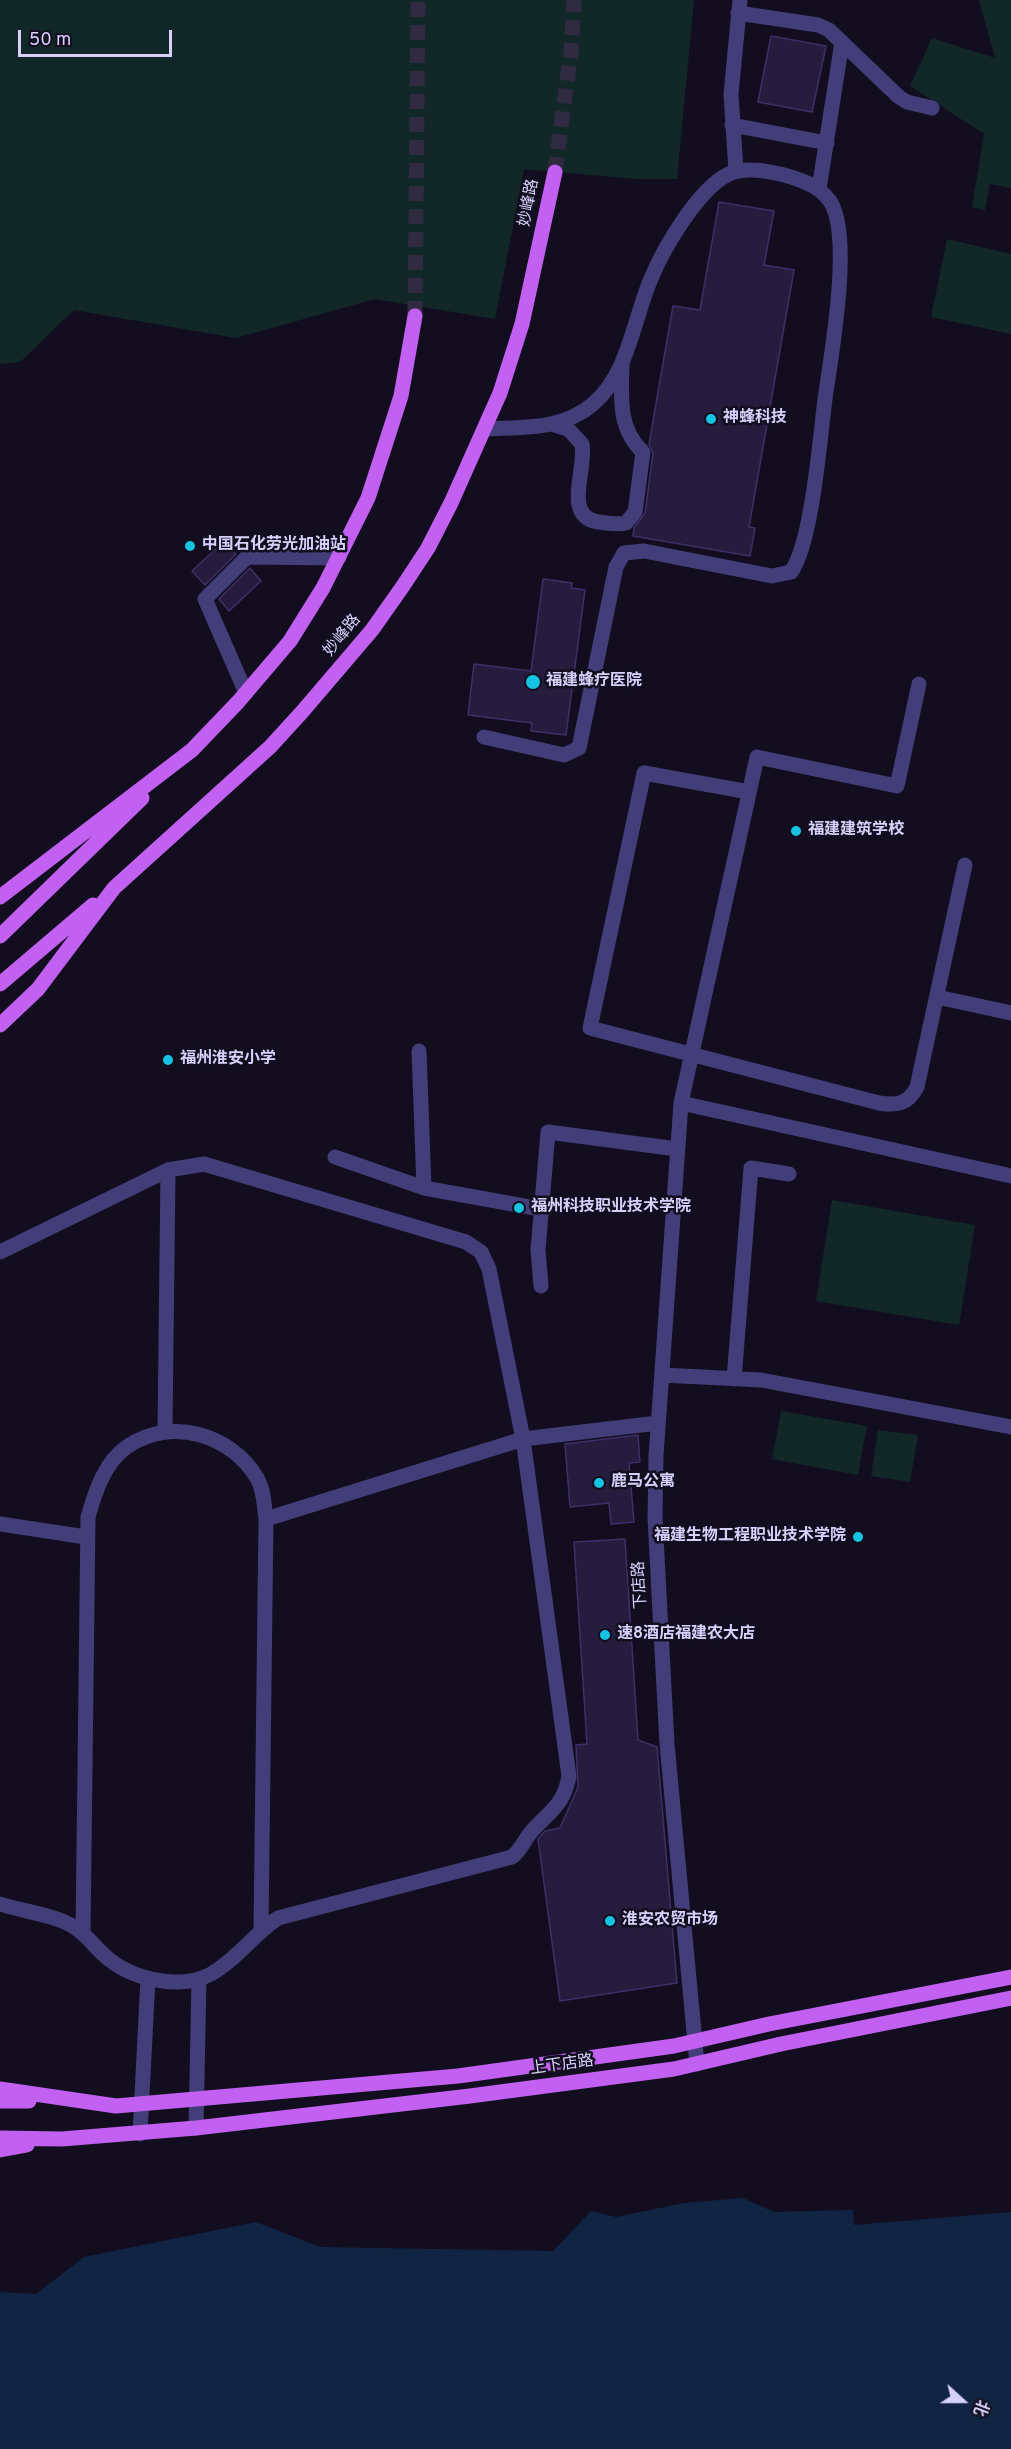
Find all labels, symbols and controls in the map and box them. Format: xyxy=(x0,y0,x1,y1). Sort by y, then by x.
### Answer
scale bar xyxy=(21,18,176,56)
text: 50 m xyxy=(29,29,71,52)
street label: 妙峰路 xyxy=(516,178,544,228)
place label: 神蜂科技 xyxy=(723,409,787,429)
marker: 神蜂科技 xyxy=(704,412,718,426)
place label: 中国石化劳光加油站 xyxy=(202,536,346,556)
marker: 中国石化劳光加油站 xyxy=(183,539,197,553)
street label: 妙峰路 xyxy=(320,611,366,661)
place label: 福建蜂疗医院 xyxy=(546,672,642,692)
marker: 福建蜂疗医院 xyxy=(524,673,542,691)
place label: 福建建筑学校 xyxy=(808,821,904,841)
marker: 福建建筑学校 xyxy=(789,824,803,838)
place label: 福州淮安小学 xyxy=(180,1050,276,1070)
marker: 福州淮安小学 xyxy=(161,1053,175,1067)
place label: 福州科技职业技术学院 xyxy=(531,1198,691,1218)
marker: 福州科技职业技术学院 xyxy=(512,1201,526,1215)
place label: 鹿马公寓 xyxy=(611,1473,675,1493)
marker: 鹿马公寓 xyxy=(592,1476,606,1490)
place label: 福建生物工程职业技术学院 xyxy=(654,1527,846,1547)
marker: 福建生物工程职业技术学院 xyxy=(851,1530,865,1544)
street label: 下店路 xyxy=(630,1561,652,1609)
place label: 速8酒店福建农大店 xyxy=(617,1625,755,1645)
marker: 速8酒店福建农大店 xyxy=(598,1628,612,1642)
place label: 淮安农贸市场 xyxy=(622,1911,718,1931)
marker: 淮安农贸市场 xyxy=(603,1914,617,1928)
street label: 上下店路 xyxy=(529,2052,595,2080)
north arrow xyxy=(933,2371,993,2431)
text: 北 xyxy=(968,2396,992,2419)

